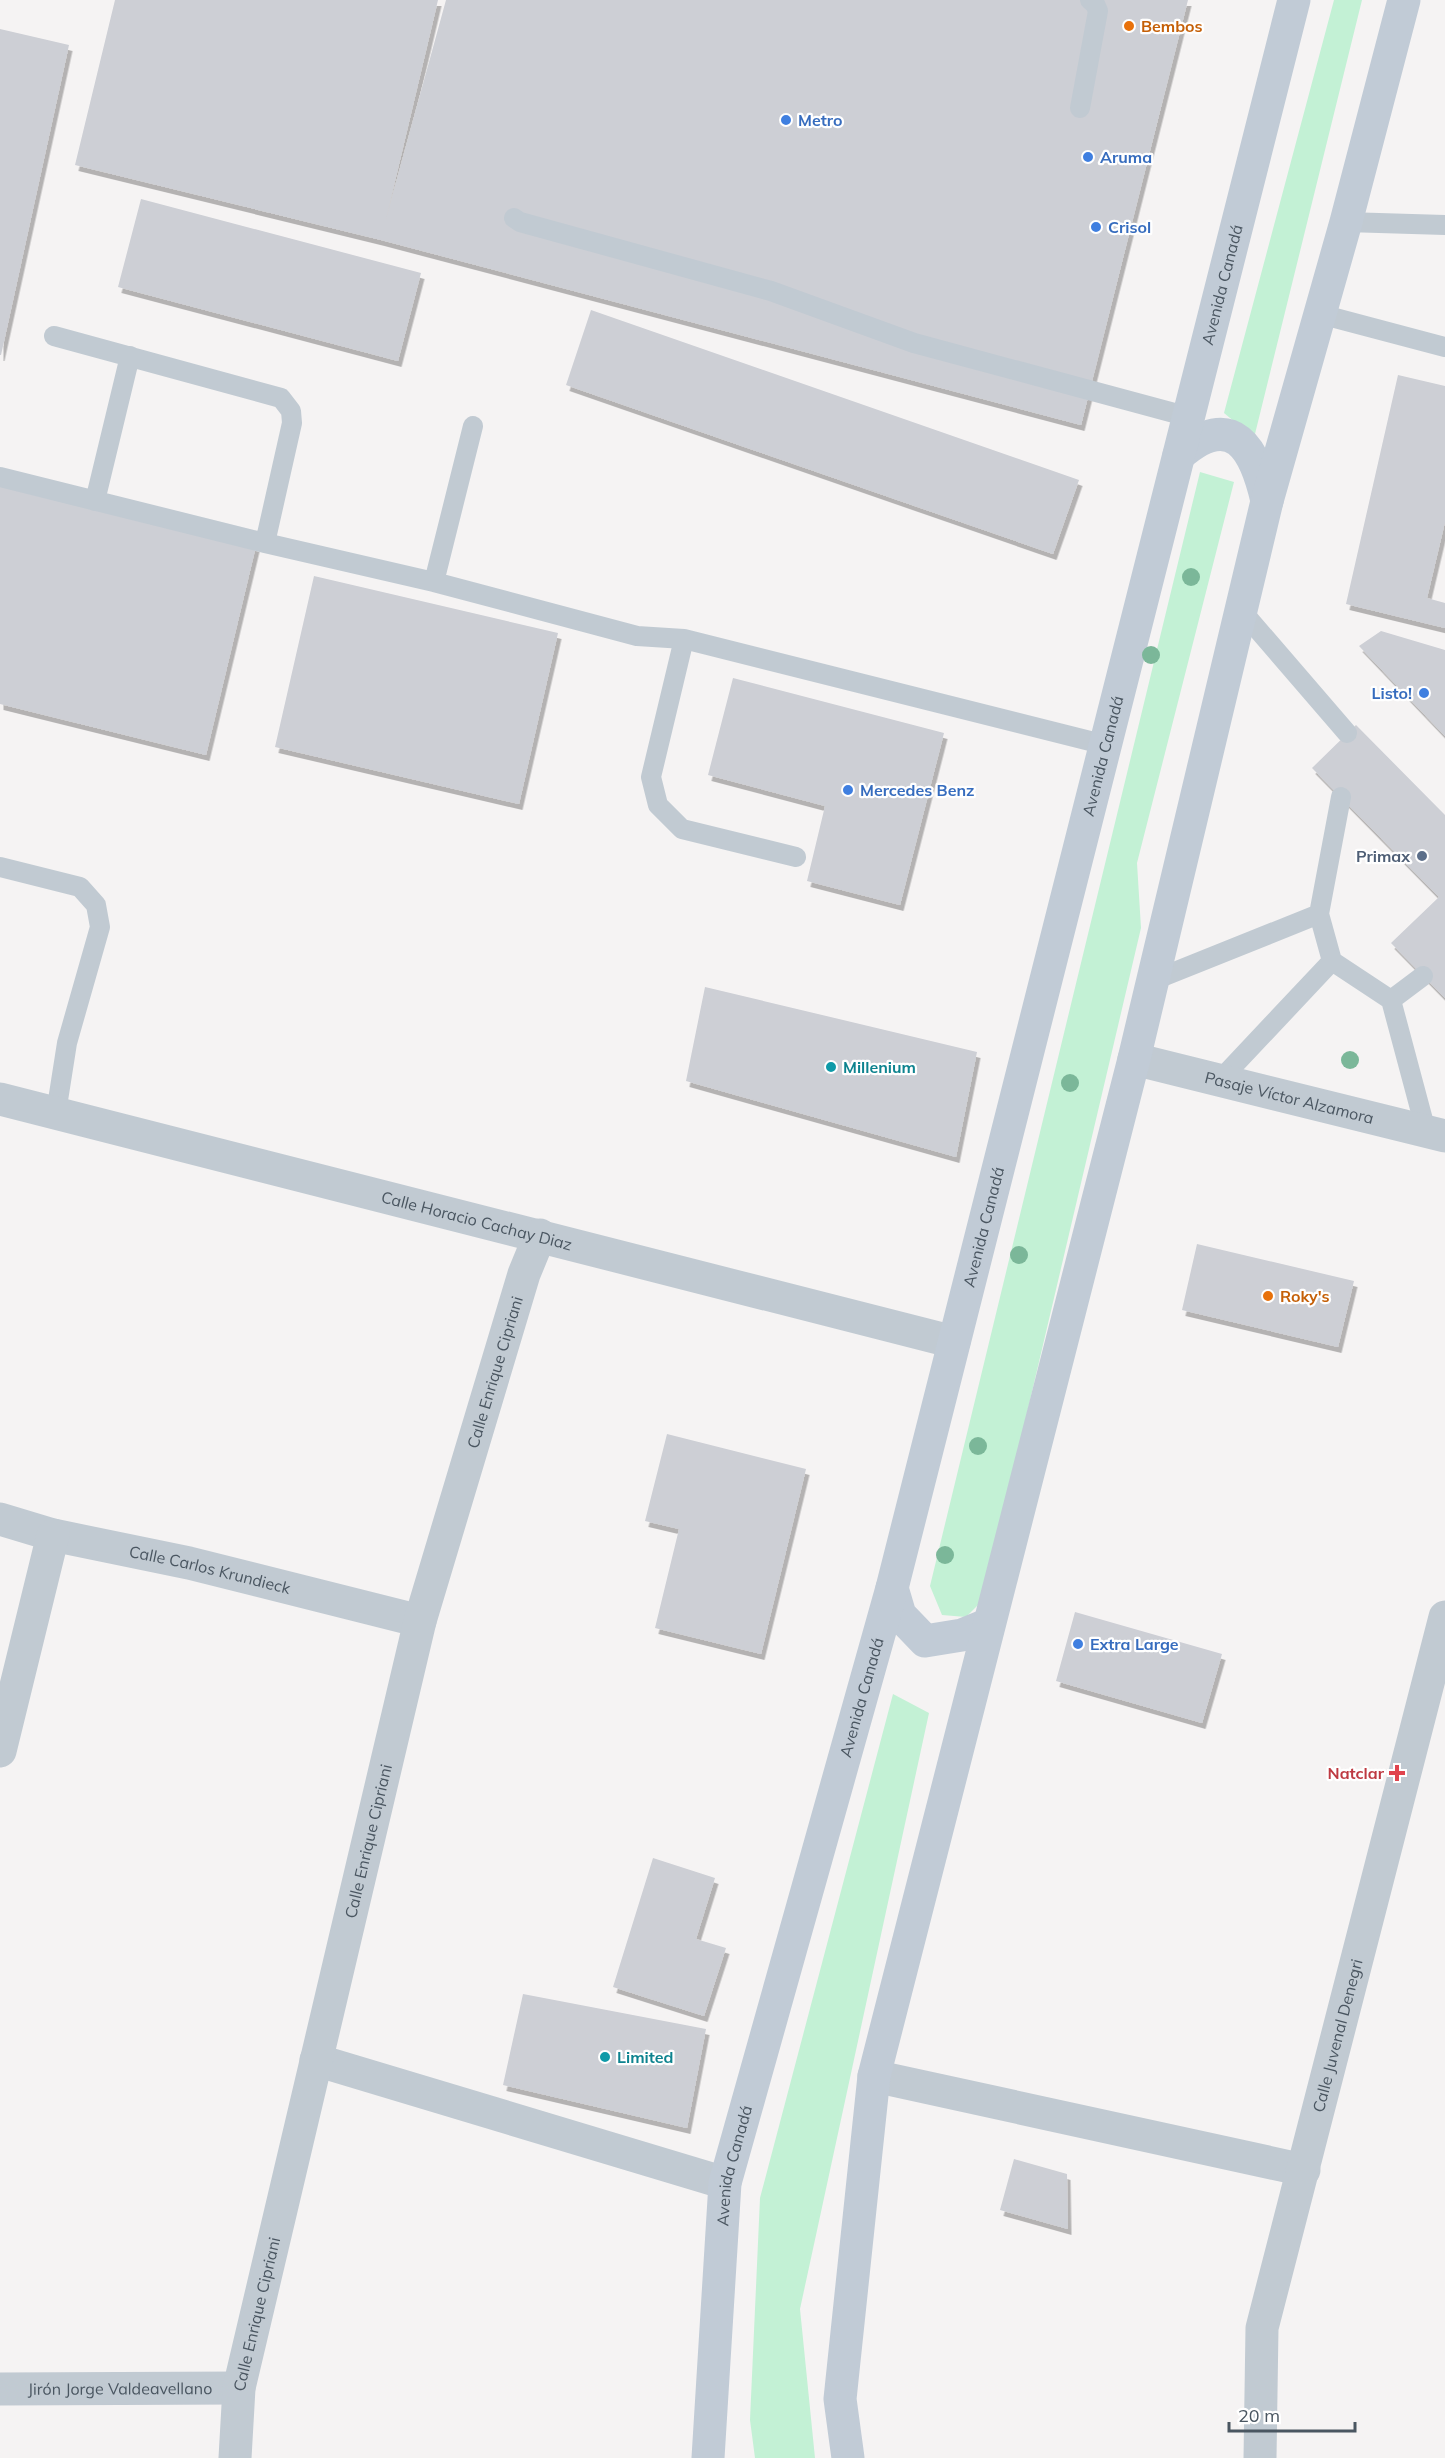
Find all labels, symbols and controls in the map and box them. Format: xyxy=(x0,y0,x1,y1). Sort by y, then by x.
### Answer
place label: Bembos xyxy=(1141,16,1203,36)
marker: Bembos xyxy=(1122,19,1136,33)
place label: Metro xyxy=(798,110,842,130)
marker: Metro xyxy=(779,113,793,127)
place label: Aruma xyxy=(1100,147,1152,167)
marker: Aruma xyxy=(1081,150,1095,164)
place label: Crisol xyxy=(1108,217,1151,237)
marker: Crisol xyxy=(1089,220,1103,234)
street label: Avenida Canadá xyxy=(1197,222,1247,347)
place label: Listo! xyxy=(1372,683,1412,703)
marker: Listo! xyxy=(1417,686,1431,700)
street label: Avenida Canadá xyxy=(1078,693,1128,818)
place label: Mercedes Benz xyxy=(860,780,974,800)
marker: Mercedes Benz xyxy=(841,783,855,797)
place label: Primax xyxy=(1356,846,1410,866)
marker: Primax xyxy=(1415,849,1429,863)
place label: Millenium xyxy=(843,1057,916,1077)
marker: Millenium xyxy=(824,1060,838,1074)
street label: Pasaje Víctor Alzamora xyxy=(1203,1067,1376,1128)
street label: Avenida Canadá xyxy=(959,1165,1008,1289)
street label: Calle Horacio Cachay Diaz xyxy=(379,1187,574,1254)
place label: Roky's xyxy=(1280,1286,1330,1306)
marker: Roky's xyxy=(1261,1289,1275,1303)
street label: Calle Enrique Cipriani xyxy=(462,1294,527,1451)
street label: Calle Carlos Krundieck xyxy=(128,1541,293,1598)
place label: Extra Large xyxy=(1090,1634,1179,1654)
street label: Avenida Canadá xyxy=(835,1635,888,1759)
marker: Extra Large xyxy=(1071,1637,1085,1651)
street label: Calle Enrique Cipriani xyxy=(340,1762,396,1920)
place label: Natclar xyxy=(1328,1763,1385,1783)
marker: Natclar xyxy=(1388,1764,1406,1782)
street label: Calle Juvenal Denegri xyxy=(1308,1957,1367,2114)
place label: Limited xyxy=(617,2047,673,2067)
marker: Limited xyxy=(598,2050,612,2064)
street label: Avenida Canadá xyxy=(712,2103,756,2227)
street label: Calle Enrique Cipriani xyxy=(229,2235,284,2393)
street label: Jirón Jorge Valdeavellano xyxy=(28,2378,212,2399)
scale bar xyxy=(1229,2395,1355,2433)
text: 20 m xyxy=(1238,2404,1280,2427)

